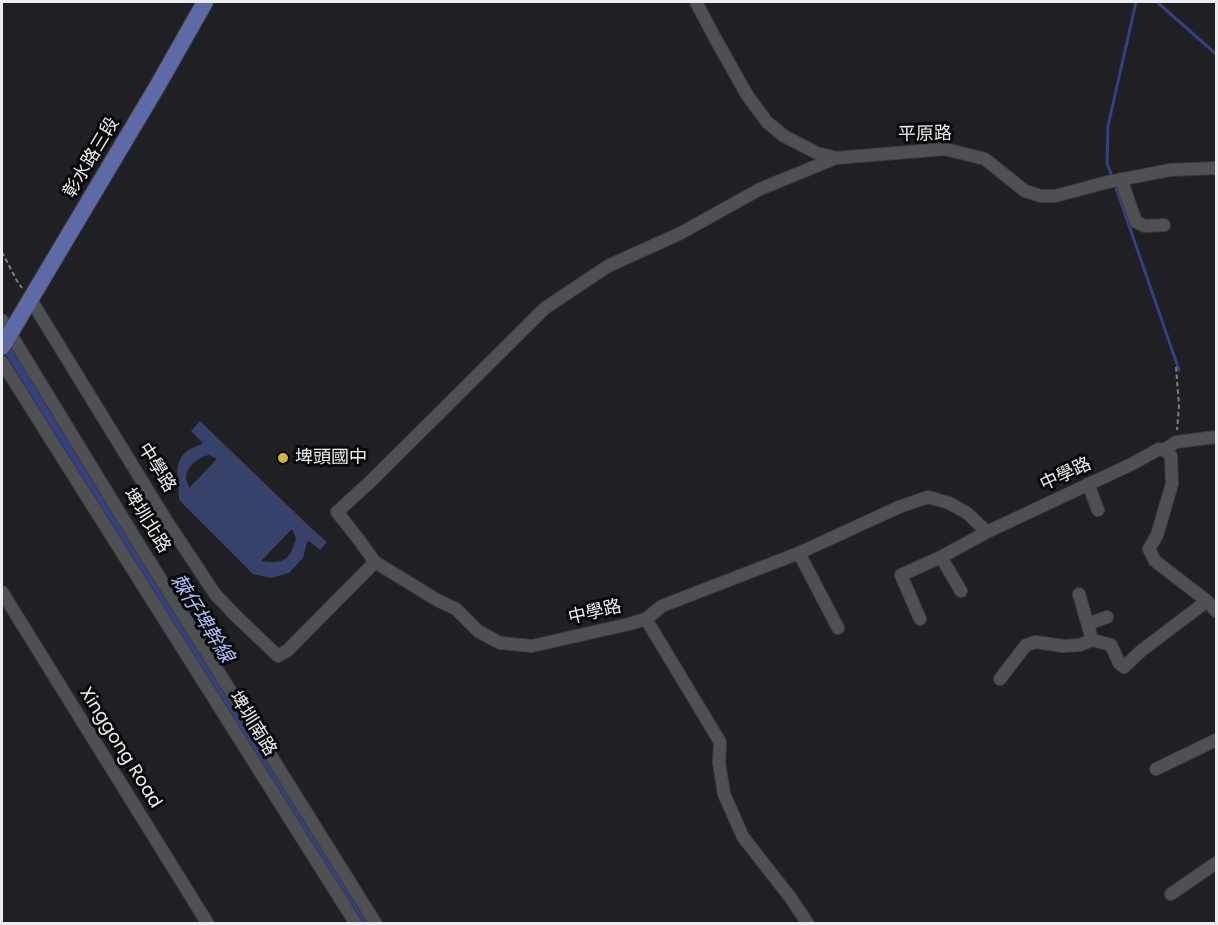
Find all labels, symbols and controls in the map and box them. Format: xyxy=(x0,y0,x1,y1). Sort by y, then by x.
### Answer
street label: 彰水路三段 xyxy=(60,114,124,202)
street label: 平原路 xyxy=(898,124,952,146)
street label: 中學路 xyxy=(133,439,179,497)
place label: 埤頭國中 xyxy=(295,447,367,469)
marker: 埤頭國中 xyxy=(276,451,290,465)
street label: 中學路 xyxy=(1037,454,1095,496)
street label: 埤圳北路 xyxy=(118,485,174,557)
water label: 棘仔埤幹線 xyxy=(164,570,238,668)
street label: 中學路 xyxy=(566,596,624,630)
street label: Xinggong Road xyxy=(74,684,166,812)
street label: 埤圳南路 xyxy=(224,688,280,760)

